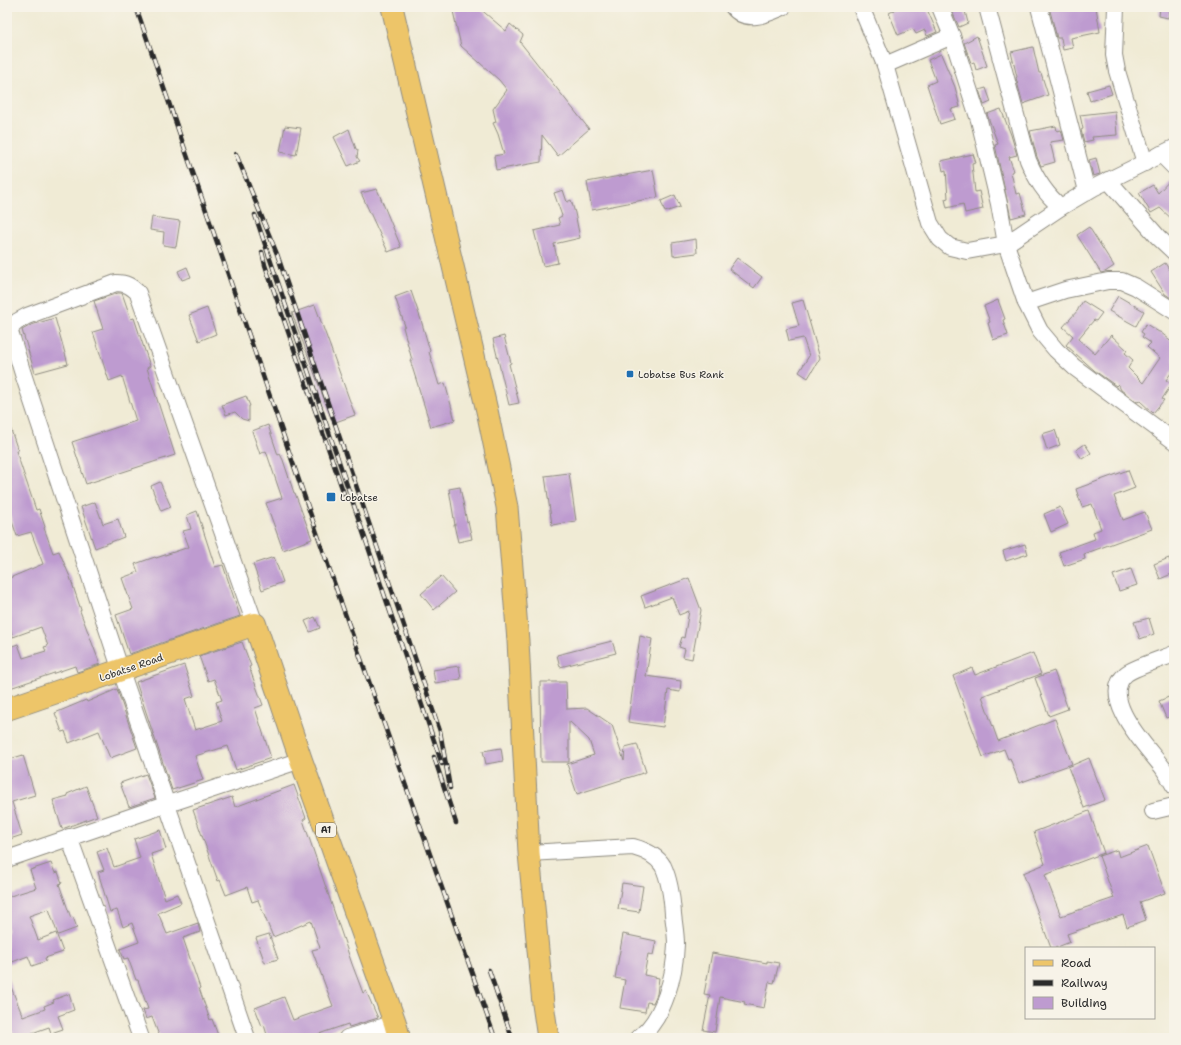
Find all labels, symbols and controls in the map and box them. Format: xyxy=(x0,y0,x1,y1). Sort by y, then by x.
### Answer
place label: Lobatse Bus Rank xyxy=(638,368,724,381)
marker: Lobatse Bus Rank xyxy=(625,369,635,379)
marker: Lobatse xyxy=(325,491,337,503)
place label: Lobatse xyxy=(340,491,378,504)
street label: Lobatse Road xyxy=(98,650,165,684)
road number: A1 xyxy=(316,823,336,837)
legend xyxy=(1025,947,1155,1019)
text: Road xyxy=(1061,955,1092,971)
text: Railway xyxy=(1061,975,1108,991)
text: Building xyxy=(1061,995,1107,1011)

